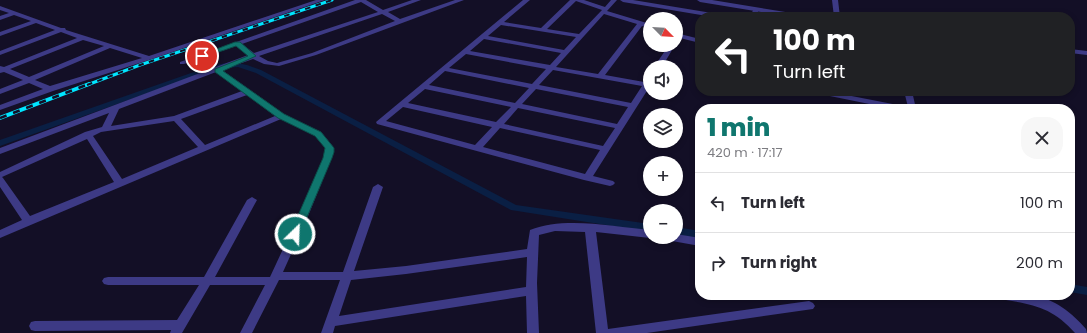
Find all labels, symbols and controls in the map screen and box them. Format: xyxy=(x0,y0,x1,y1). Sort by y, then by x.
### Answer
north arrow xyxy=(643,12,683,52)
map controls xyxy=(643,12,683,244)
text: 100 m xyxy=(773,21,856,60)
icon: left xyxy=(707,28,759,80)
pin xyxy=(185,39,219,73)
icon: arrive xyxy=(191,45,213,67)
text: Turn left xyxy=(773,59,845,84)
button: sound xyxy=(643,60,683,100)
button: layers xyxy=(643,108,683,148)
text: 1 min xyxy=(707,111,770,144)
button: close xyxy=(1021,117,1063,159)
text: 420 m · 17:17 xyxy=(707,143,783,162)
button: + xyxy=(643,156,683,196)
icon: left xyxy=(707,192,729,214)
text: Turn left xyxy=(741,192,805,213)
text: 100 m xyxy=(1020,192,1063,213)
button: − xyxy=(643,204,683,244)
position arrow xyxy=(274,213,316,255)
icon: right xyxy=(707,252,729,274)
text: Turn right xyxy=(741,252,817,273)
text: 200 m xyxy=(1016,252,1063,273)

